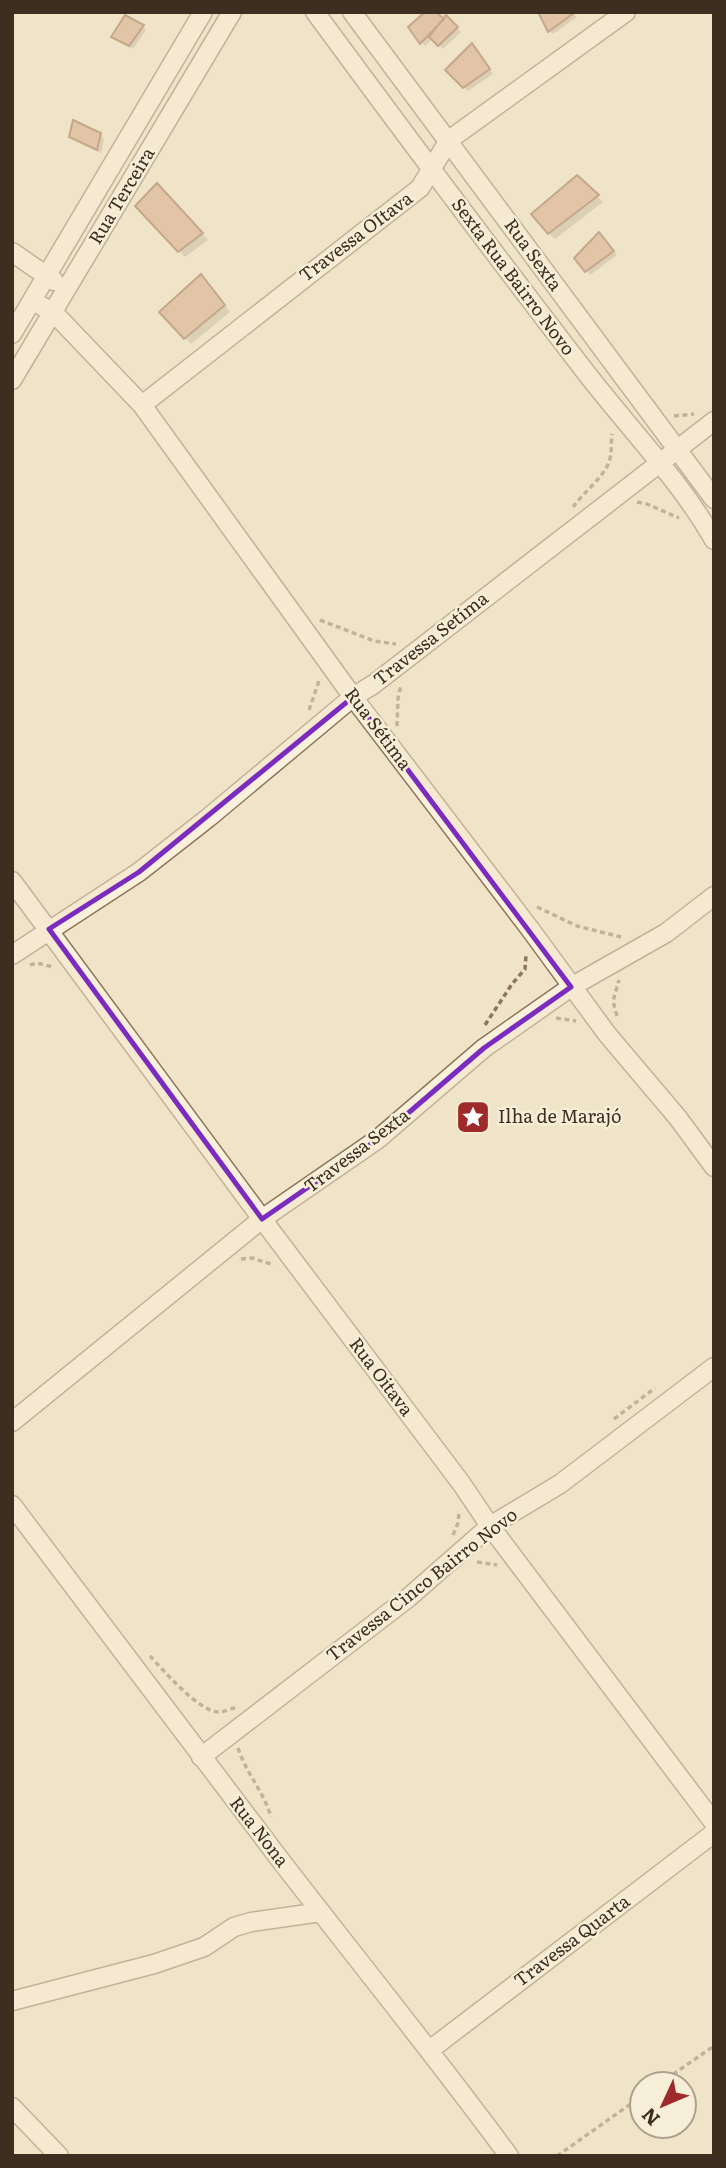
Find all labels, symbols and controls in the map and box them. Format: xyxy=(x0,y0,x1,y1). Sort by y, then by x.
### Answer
street label: Rua Terceira xyxy=(81,141,160,249)
street label: Travessa OItava xyxy=(293,184,418,288)
street label: Sexta Rua Bairro Novo xyxy=(446,192,583,361)
street label: Rua Sexta xyxy=(499,212,570,296)
street label: Travessa Setíma xyxy=(367,584,494,691)
street label: Rua Sétima xyxy=(339,681,419,775)
place icon: Ilha de Marajó xyxy=(454,1098,492,1136)
street label: Travessa Sexta xyxy=(298,1101,415,1199)
place label: Ilha de Marajó xyxy=(498,1102,622,1129)
street label: Rua Oitava xyxy=(344,1331,421,1421)
street label: Travessa Cinco Bairro Novo xyxy=(320,1500,523,1667)
street label: Rua Nona xyxy=(224,1790,297,1872)
street label: Travessa Quarta xyxy=(507,1887,635,1992)
north arrow xyxy=(628,2070,698,2140)
text: N xyxy=(634,2102,666,2133)

